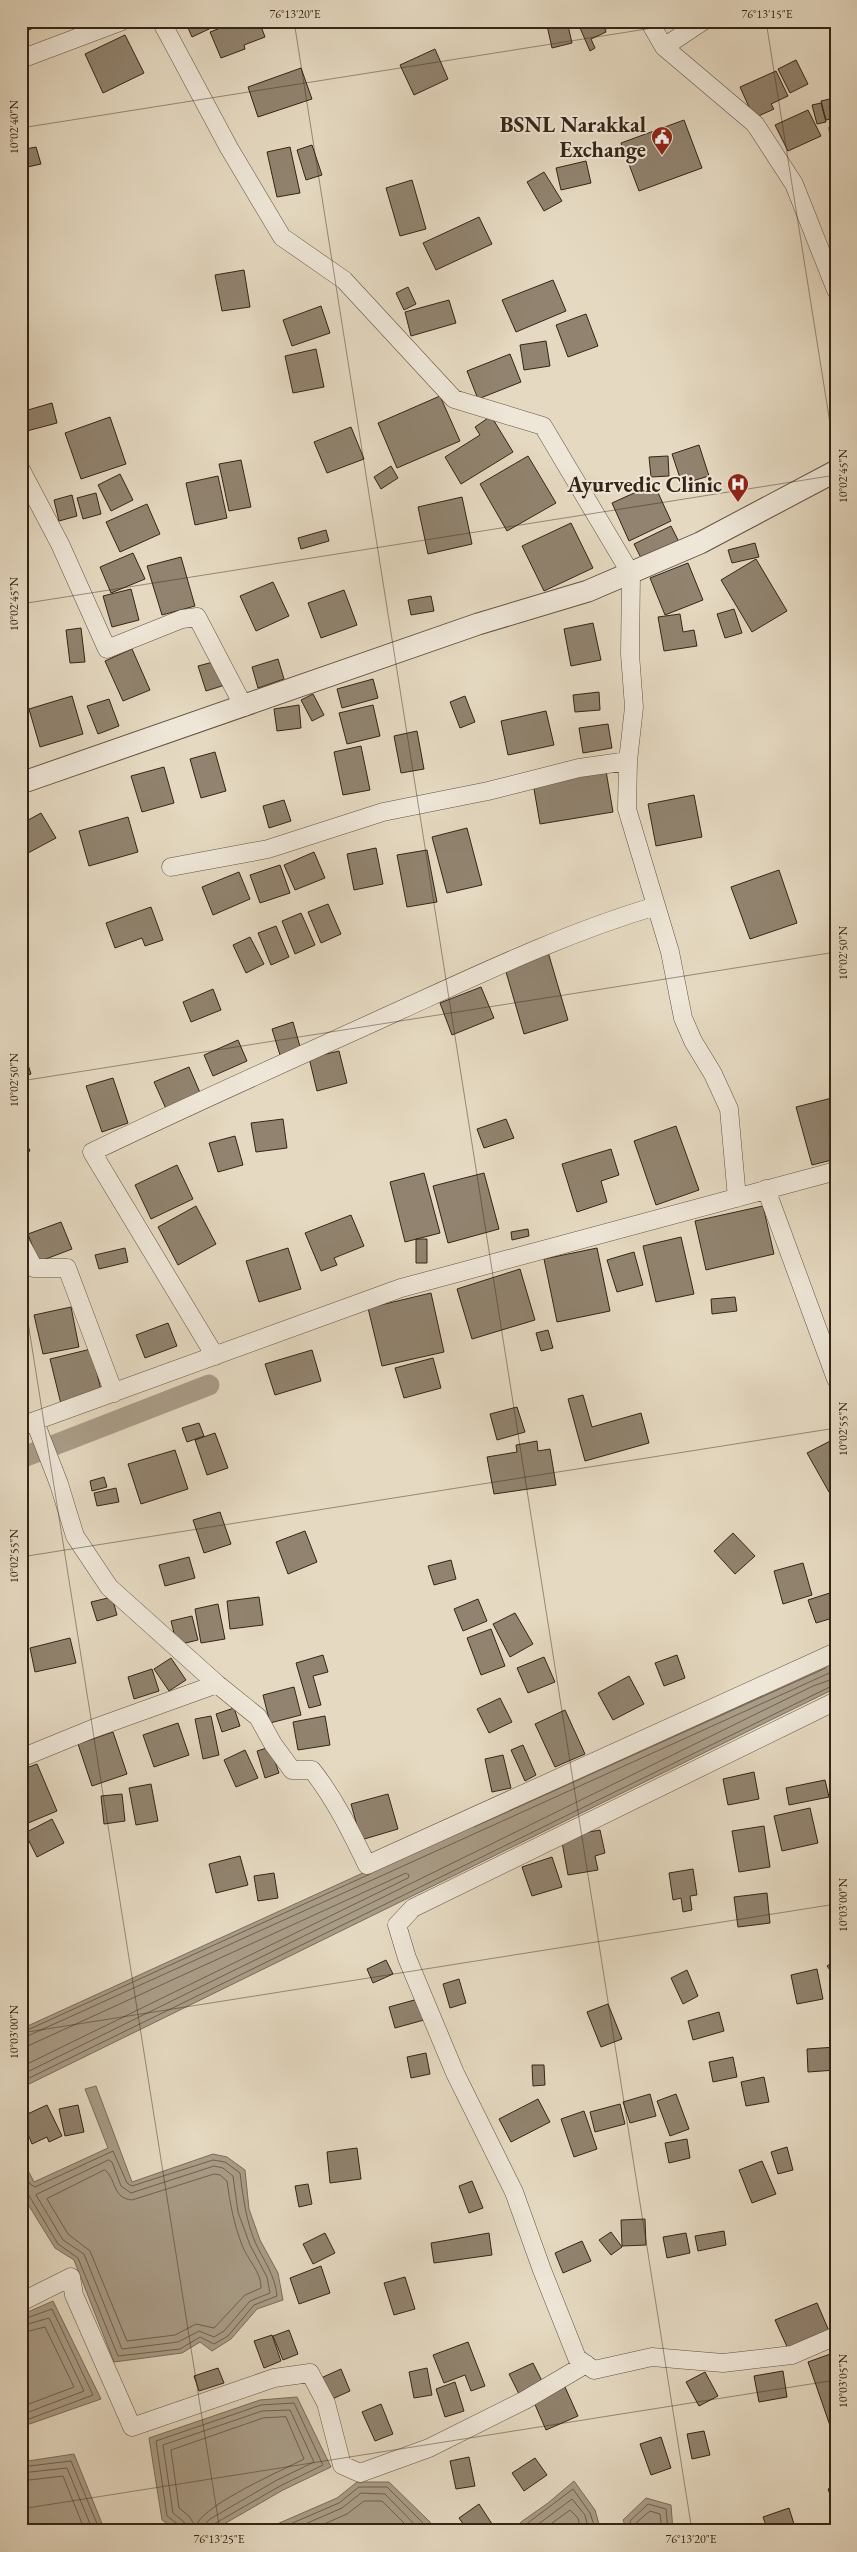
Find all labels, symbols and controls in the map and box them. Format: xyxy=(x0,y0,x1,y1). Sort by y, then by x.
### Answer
text: 76°13'20"E xyxy=(269,6,321,22)
text: 76°13'15"E xyxy=(741,6,793,22)
text: 10°02'40"N xyxy=(6,100,22,154)
place label: BSNL Narakkal Exchange xyxy=(500,110,646,164)
public building icon: BSNL Narakkal Exchange xyxy=(650,125,674,156)
text: 10°02'45"N xyxy=(835,449,851,503)
place label: Ayurvedic Clinic xyxy=(566,470,722,499)
hospital icon: Ayurvedic Clinic xyxy=(726,472,750,503)
text: 10°02'45"N xyxy=(6,577,22,631)
text: 10°02'50"N xyxy=(835,926,851,980)
text: 10°02'50"N xyxy=(6,1053,22,1107)
text: 10°02'55"N xyxy=(835,1402,851,1456)
text: 10°02'55"N xyxy=(6,1529,22,1583)
text: 10°03'00"N xyxy=(835,1878,851,1932)
text: 10°03'00"N xyxy=(6,2005,22,2059)
text: 10°03'05"N xyxy=(835,2354,851,2408)
text: 76°13'25"E xyxy=(193,2531,245,2547)
text: 76°13'20"E xyxy=(665,2531,717,2547)

